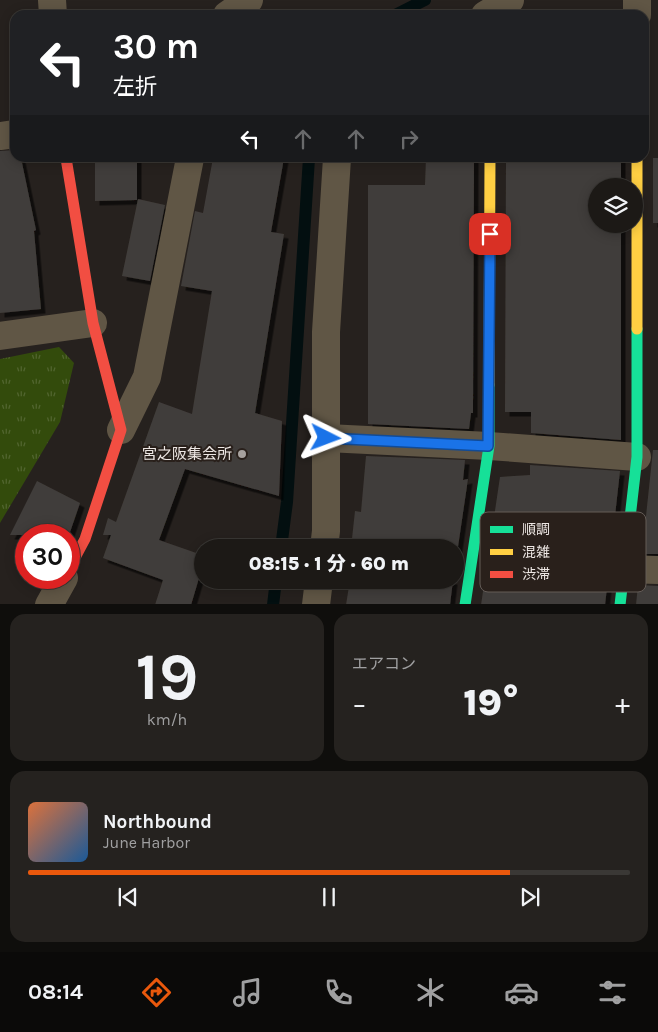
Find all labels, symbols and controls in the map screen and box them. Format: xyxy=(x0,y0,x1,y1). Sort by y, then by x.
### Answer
text: 30 m xyxy=(113,26,199,67)
icon: left xyxy=(30,30,95,95)
text: 左折 xyxy=(113,74,157,100)
icon: left xyxy=(236,125,264,153)
icon: ahead xyxy=(289,125,317,153)
icon: ahead xyxy=(342,125,370,153)
icon: right xyxy=(395,125,423,153)
map controls xyxy=(588,178,643,233)
button: layers xyxy=(588,178,643,233)
pin xyxy=(469,213,511,255)
icon: arrive xyxy=(476,220,504,248)
position arrow xyxy=(299,411,351,463)
place label: 宮之阪集会所 xyxy=(142,445,232,463)
marker: 宮之阪集会所 xyxy=(236,448,248,460)
legend xyxy=(480,512,646,592)
text: 順調 xyxy=(522,521,550,538)
speed limit sign: 30 xyxy=(15,524,80,589)
text: 混雑 xyxy=(522,544,550,561)
text: 08:15 · 1 分 · 60 m xyxy=(249,553,409,575)
text: 渋滞 xyxy=(522,566,550,583)
text: 19 xyxy=(136,639,198,715)
text: エアコン xyxy=(352,654,416,673)
text: 19° xyxy=(463,680,519,725)
text: − xyxy=(352,687,367,720)
text: + xyxy=(615,687,630,720)
text: km/h xyxy=(147,710,187,729)
text: Northbound xyxy=(103,811,212,833)
text: June Harbor xyxy=(103,833,190,852)
icon: previous xyxy=(114,883,142,911)
icon: pause xyxy=(315,883,343,911)
icon: next xyxy=(516,883,544,911)
icon: directions xyxy=(139,975,174,1010)
icon: music xyxy=(230,975,265,1010)
icon: phone xyxy=(321,975,356,1010)
icon: climate xyxy=(413,975,448,1010)
icon: car xyxy=(504,975,539,1010)
icon: filters xyxy=(595,975,630,1010)
text: 08:14 xyxy=(28,979,83,1005)

